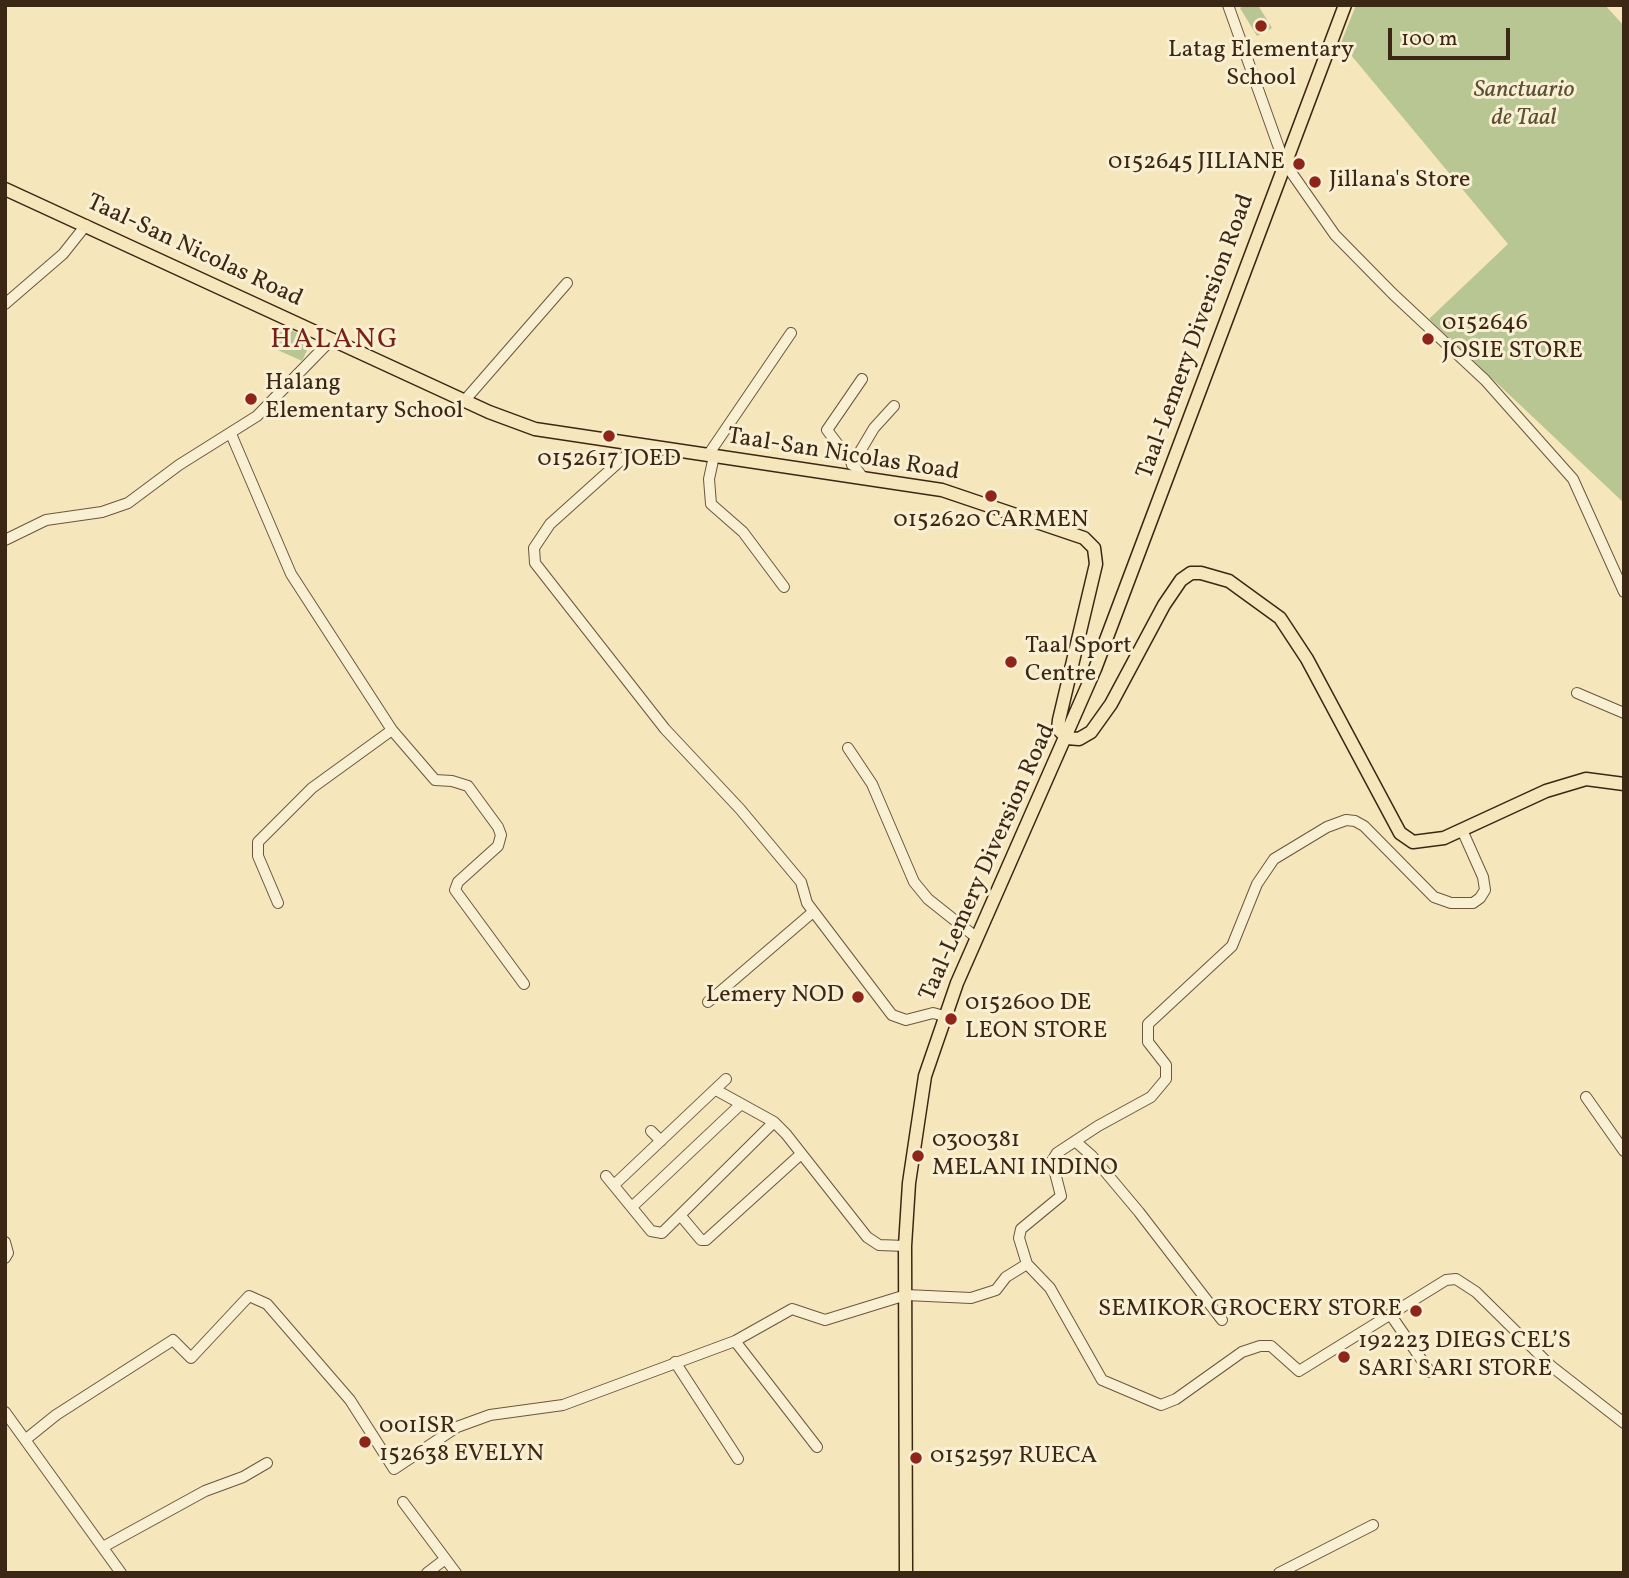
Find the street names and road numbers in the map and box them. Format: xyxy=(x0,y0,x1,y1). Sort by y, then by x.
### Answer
street label: Taal-San Nicolas Road xyxy=(82,189,306,315)
street label: Taal-Lemery Diversion Road xyxy=(1132,191,1262,483)
street label: Taal-San Nicolas Road xyxy=(725,423,961,489)
street label: Taal-Lemery Diversion Road xyxy=(915,720,1063,1006)

